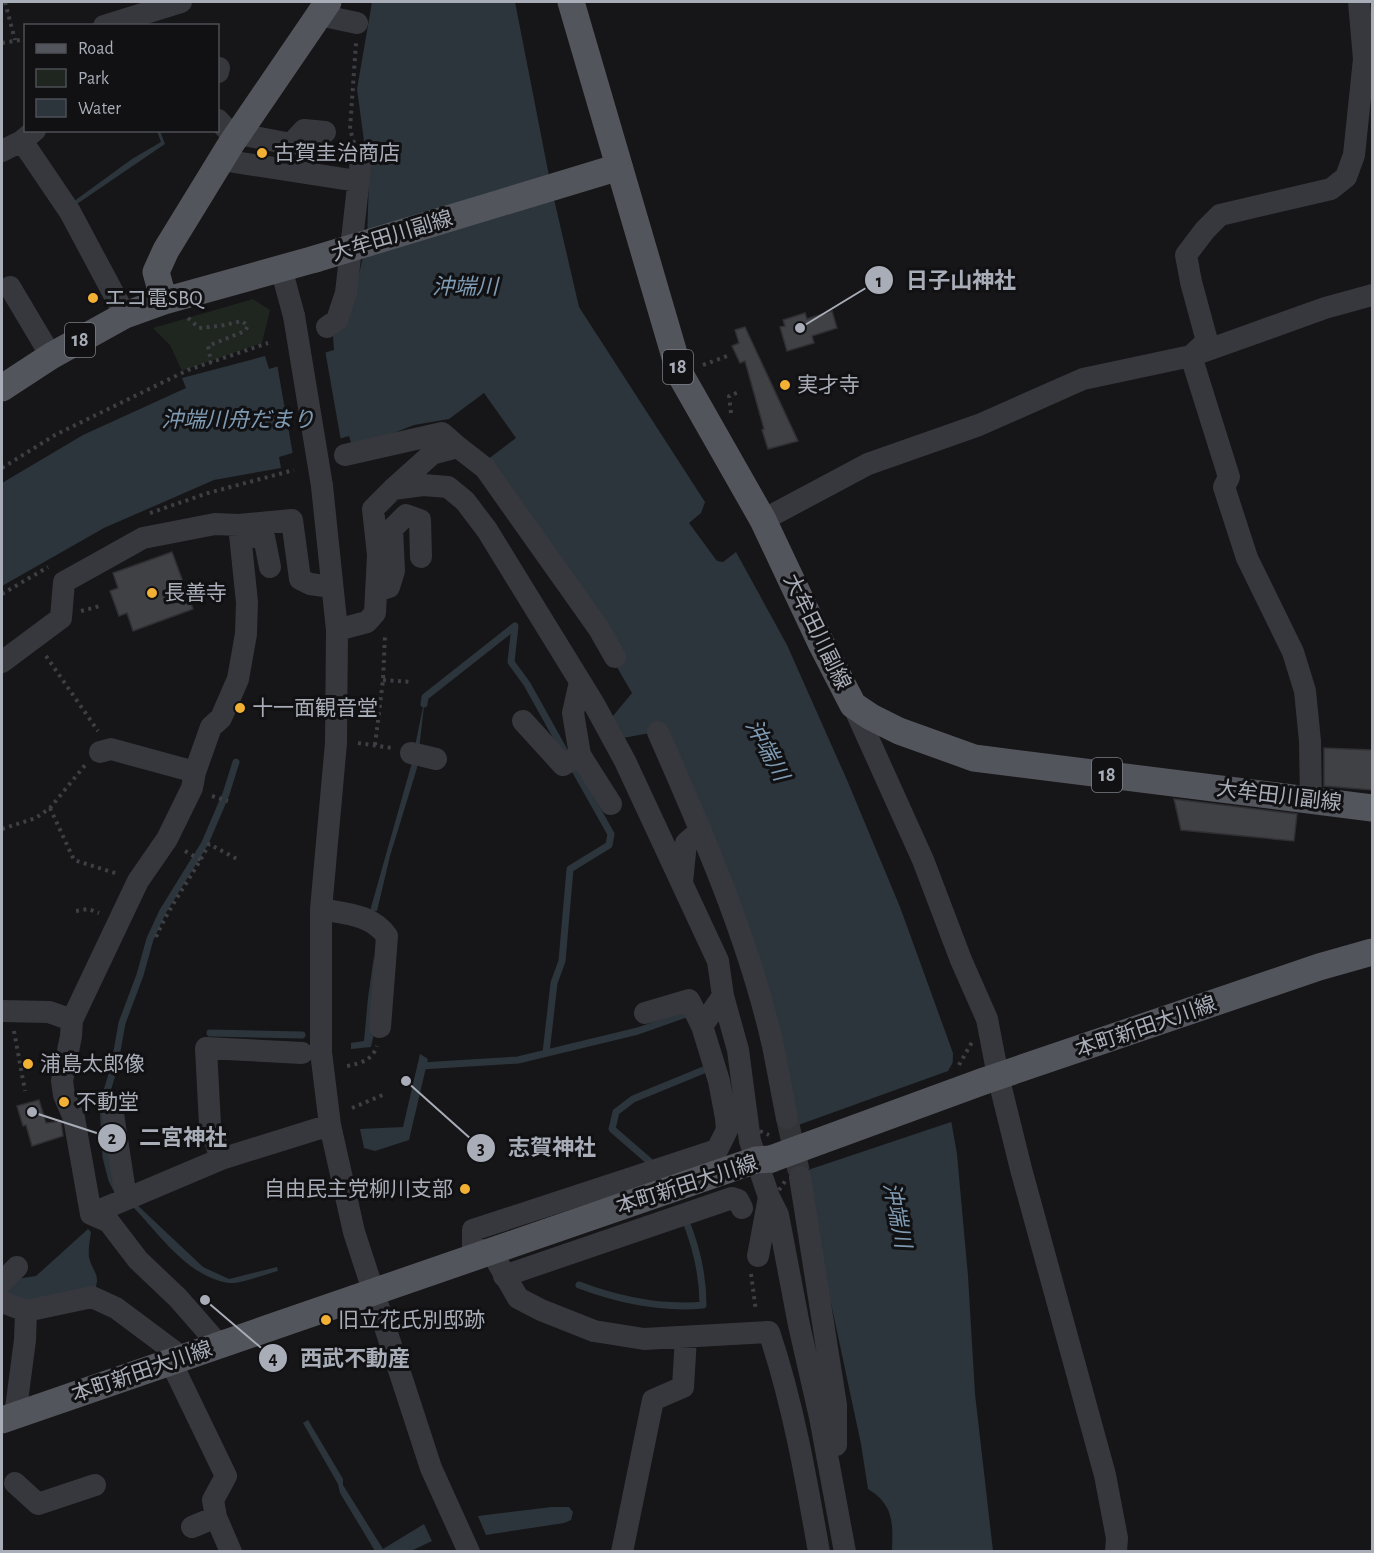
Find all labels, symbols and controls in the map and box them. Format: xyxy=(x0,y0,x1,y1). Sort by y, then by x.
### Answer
legend xyxy=(24,24,219,132)
text: Road xyxy=(78,40,114,58)
text: Park xyxy=(78,70,110,88)
text: Water xyxy=(78,100,121,118)
place label: 古賀圭治商店 xyxy=(274,142,400,164)
marker: 古賀圭治商店 xyxy=(255,146,269,160)
street label: 大牟田川副線 xyxy=(328,207,455,264)
callout: 日子山神社 xyxy=(864,260,1028,300)
text: 日子山神社 xyxy=(906,269,1016,292)
text: 1 xyxy=(876,273,882,291)
water label: 沖端川 xyxy=(432,275,500,298)
place label: エコ電SBQ xyxy=(105,288,205,309)
marker: エコ電SBQ xyxy=(86,291,100,305)
road number: 18 xyxy=(65,323,95,357)
road number: 18 xyxy=(663,350,693,384)
place label: 実才寺 xyxy=(797,374,860,396)
marker: 実才寺 xyxy=(778,378,792,392)
water label: 沖端川舟だまり xyxy=(161,408,315,431)
street label: 大牟田川副線 xyxy=(780,570,855,693)
place label: 長善寺 xyxy=(164,582,227,604)
marker: 長善寺 xyxy=(145,586,159,600)
place label: 十一面観音堂 xyxy=(252,697,378,719)
marker: 十一面観音堂 xyxy=(233,701,247,715)
water label: 沖端川 xyxy=(742,715,794,786)
road number: 18 xyxy=(1092,758,1122,792)
street label: 大牟田川副線 xyxy=(1215,777,1343,814)
street label: 本町新田大川線 xyxy=(1073,992,1219,1061)
place label: 浦島太郎像 xyxy=(40,1053,145,1075)
marker: 浦島太郎像 xyxy=(21,1057,35,1071)
place label: 不動堂 xyxy=(76,1091,139,1113)
marker: 不動堂 xyxy=(57,1095,71,1109)
callout: 二宮神社 xyxy=(97,1118,239,1158)
text: 二宮神社 xyxy=(139,1126,227,1149)
callout: 志賀神社 xyxy=(466,1128,608,1168)
text: 2 xyxy=(108,1130,117,1148)
text: 志賀神社 xyxy=(508,1136,596,1159)
text: 3 xyxy=(477,1140,485,1158)
street label: 本町新田大川線 xyxy=(614,1151,760,1218)
place label: 自由民主党柳川支部 xyxy=(264,1178,453,1200)
water label: 沖端川 xyxy=(880,1180,915,1251)
marker: 自由民主党柳川支部 xyxy=(458,1182,472,1196)
place label: 旧立花氏別邸跡 xyxy=(338,1309,485,1331)
marker: 旧立花氏別邸跡 xyxy=(319,1313,333,1327)
street label: 本町新田大川線 xyxy=(69,1337,215,1406)
callout: 西武不動産 xyxy=(258,1338,422,1378)
text: 西武不動産 xyxy=(300,1347,410,1370)
text: 4 xyxy=(268,1350,278,1368)

